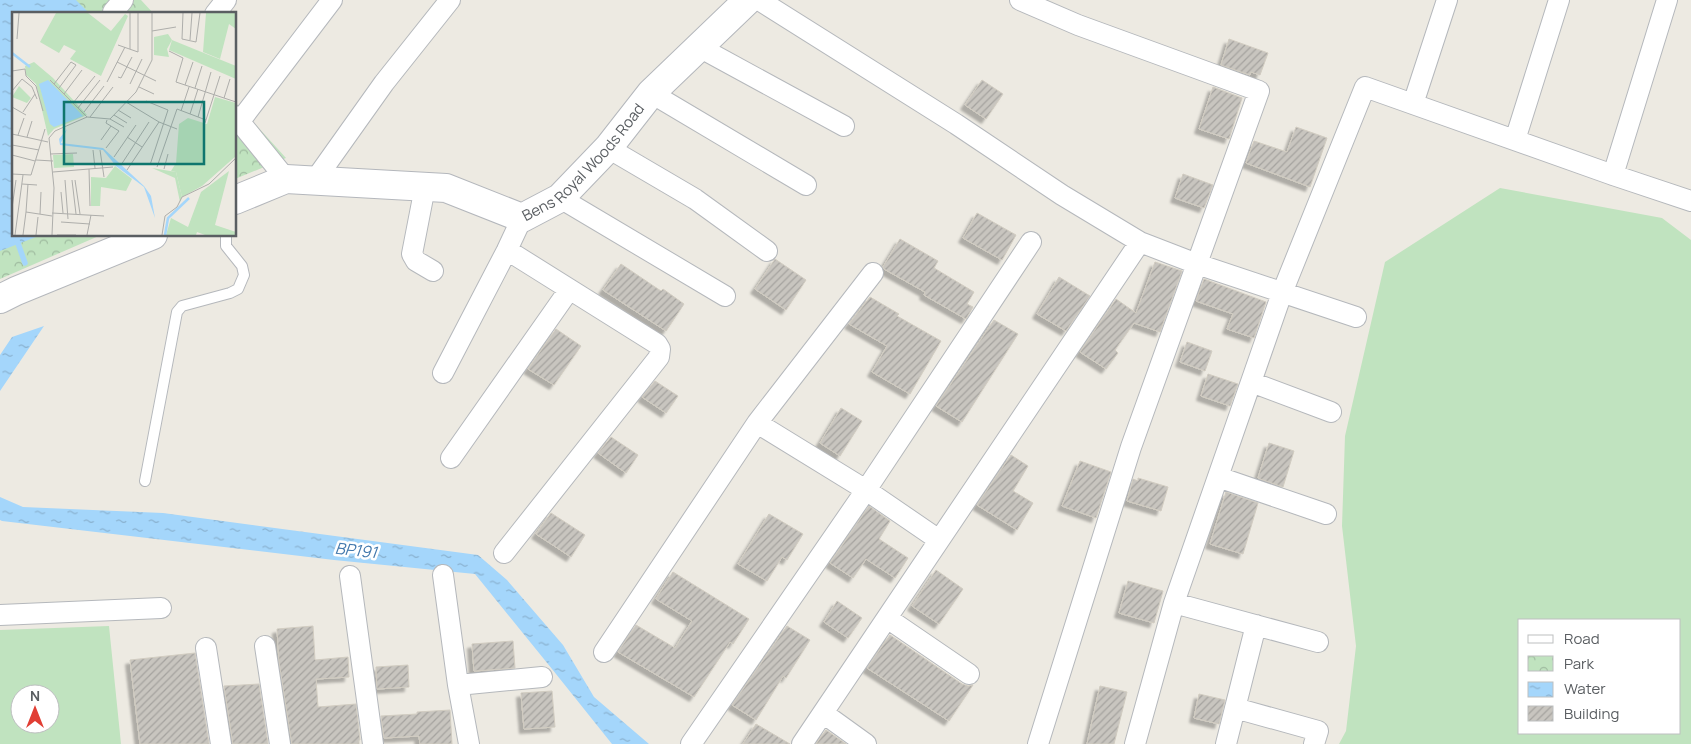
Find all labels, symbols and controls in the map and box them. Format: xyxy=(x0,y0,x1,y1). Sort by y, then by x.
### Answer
inset map xyxy=(12,12,236,236)
street label: Bens Royal Woods Road xyxy=(518,99,649,226)
water label: BP191 xyxy=(334,537,380,563)
legend xyxy=(1518,619,1681,734)
text: Road xyxy=(1564,628,1600,649)
text: Park xyxy=(1564,653,1594,674)
text: Water xyxy=(1564,678,1606,699)
north arrow xyxy=(10,684,60,734)
text: N xyxy=(30,686,40,705)
text: Building xyxy=(1564,703,1619,724)

